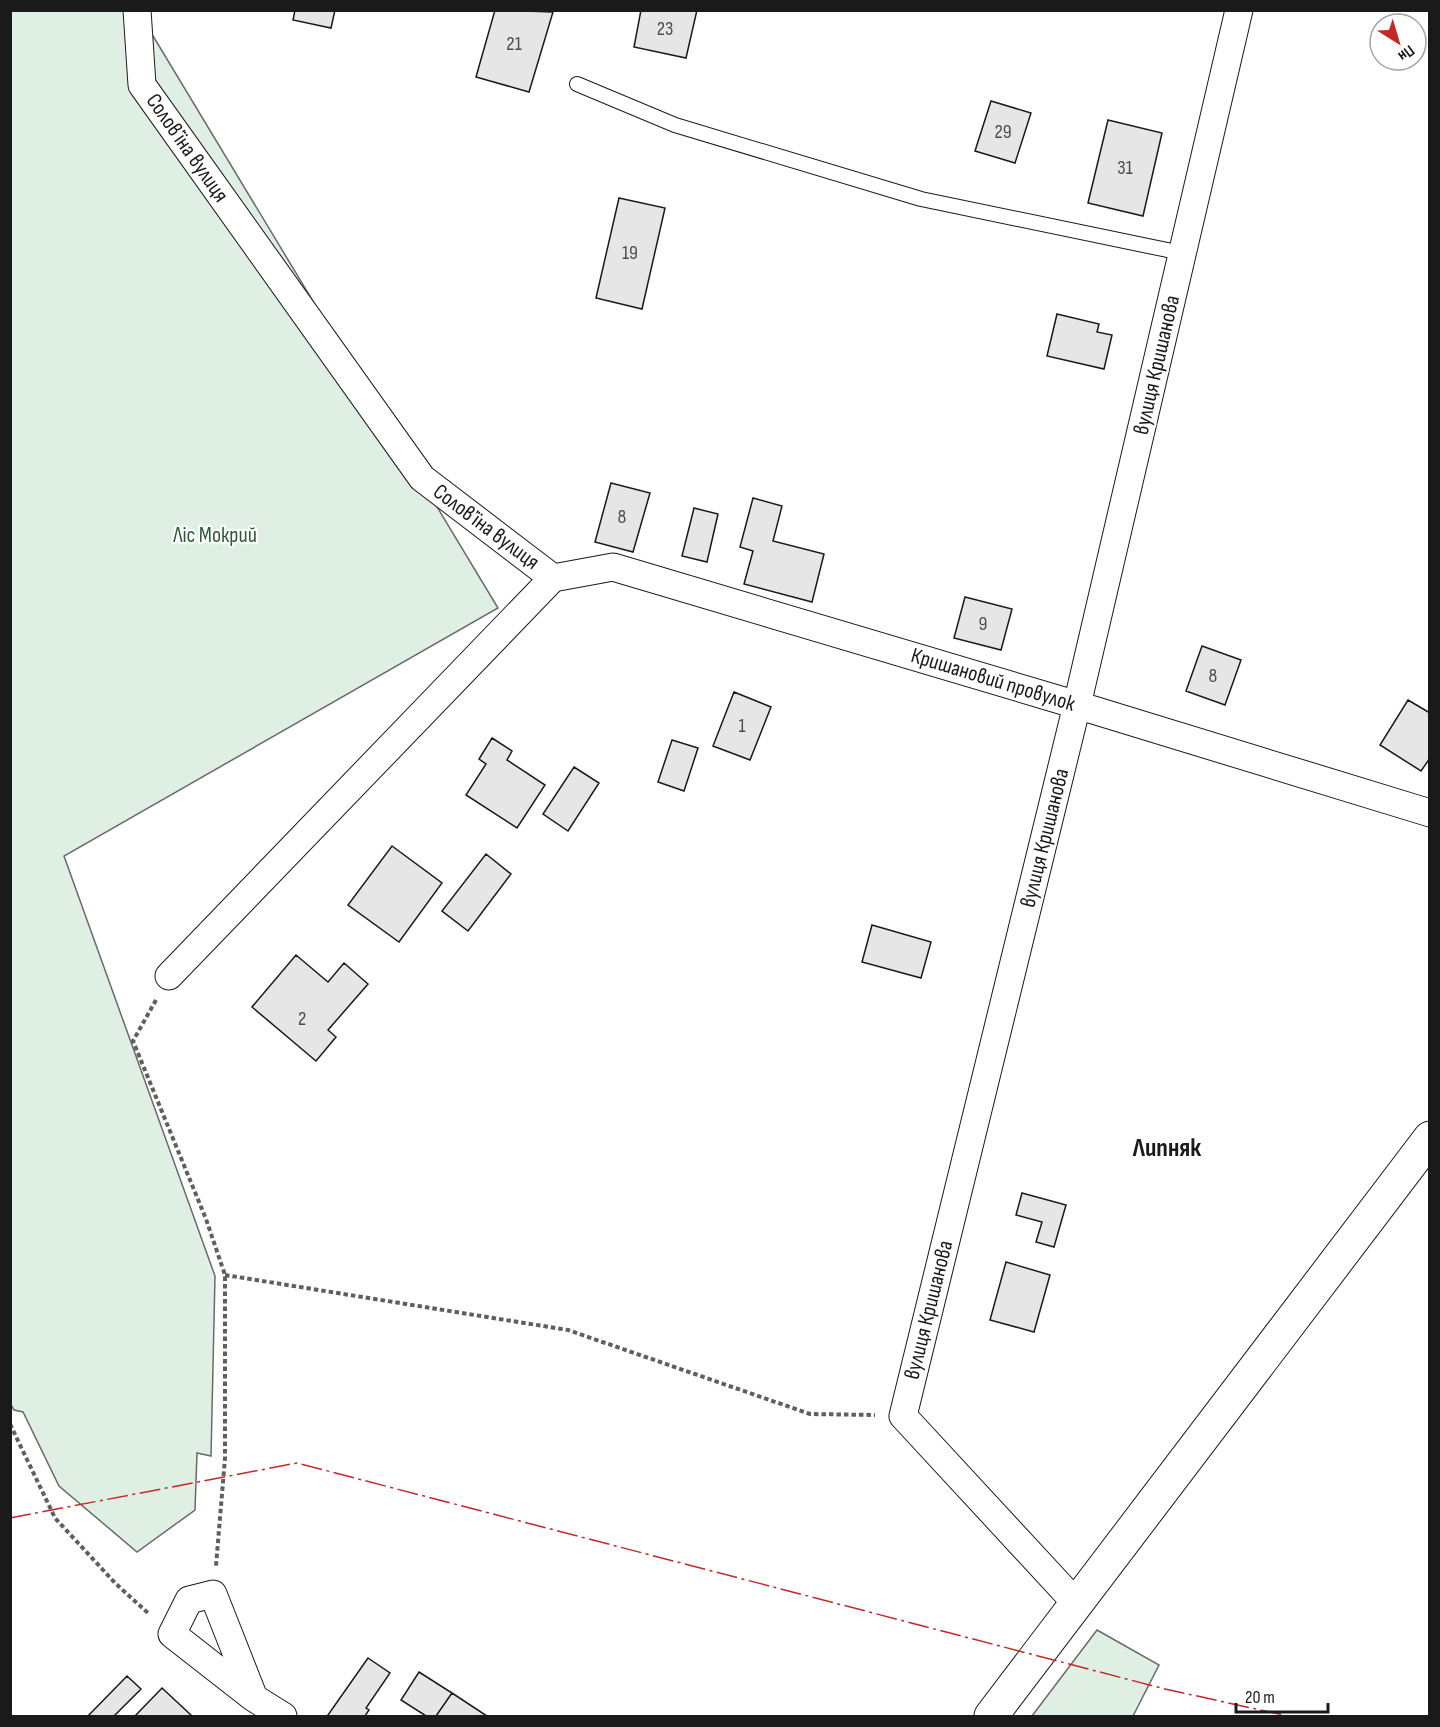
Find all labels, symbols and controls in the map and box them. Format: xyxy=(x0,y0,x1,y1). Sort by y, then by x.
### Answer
north arrow xyxy=(1368,12,1428,72)
house number: 23 xyxy=(657,17,673,41)
house number: 21 xyxy=(506,32,522,56)
text: Пн xyxy=(1394,41,1418,65)
street label: Соловʼїна вулиця xyxy=(140,89,234,207)
house number: 29 xyxy=(994,120,1012,144)
house number: 31 xyxy=(1117,156,1133,180)
house number: 19 xyxy=(622,241,638,265)
street label: вулиця Кришанова xyxy=(1128,293,1186,437)
street label: Соловʼїна вулиця xyxy=(427,478,545,576)
house number: 8 xyxy=(618,505,626,529)
park label: Ліс Мокрий xyxy=(172,522,257,549)
house number: 9 xyxy=(979,612,987,636)
street label: Кришановий провулок xyxy=(908,642,1079,718)
house number: 8 xyxy=(1209,664,1217,688)
house number: 1 xyxy=(739,714,746,738)
street label: вулиця Кришанова xyxy=(1015,766,1075,910)
house number: 2 xyxy=(298,1007,306,1031)
district label: Липняк xyxy=(1132,1133,1201,1164)
street label: вулиця Кришанова xyxy=(899,1238,959,1382)
scale bar xyxy=(1236,1676,1328,1714)
text: 20 m xyxy=(1245,1687,1275,1708)

